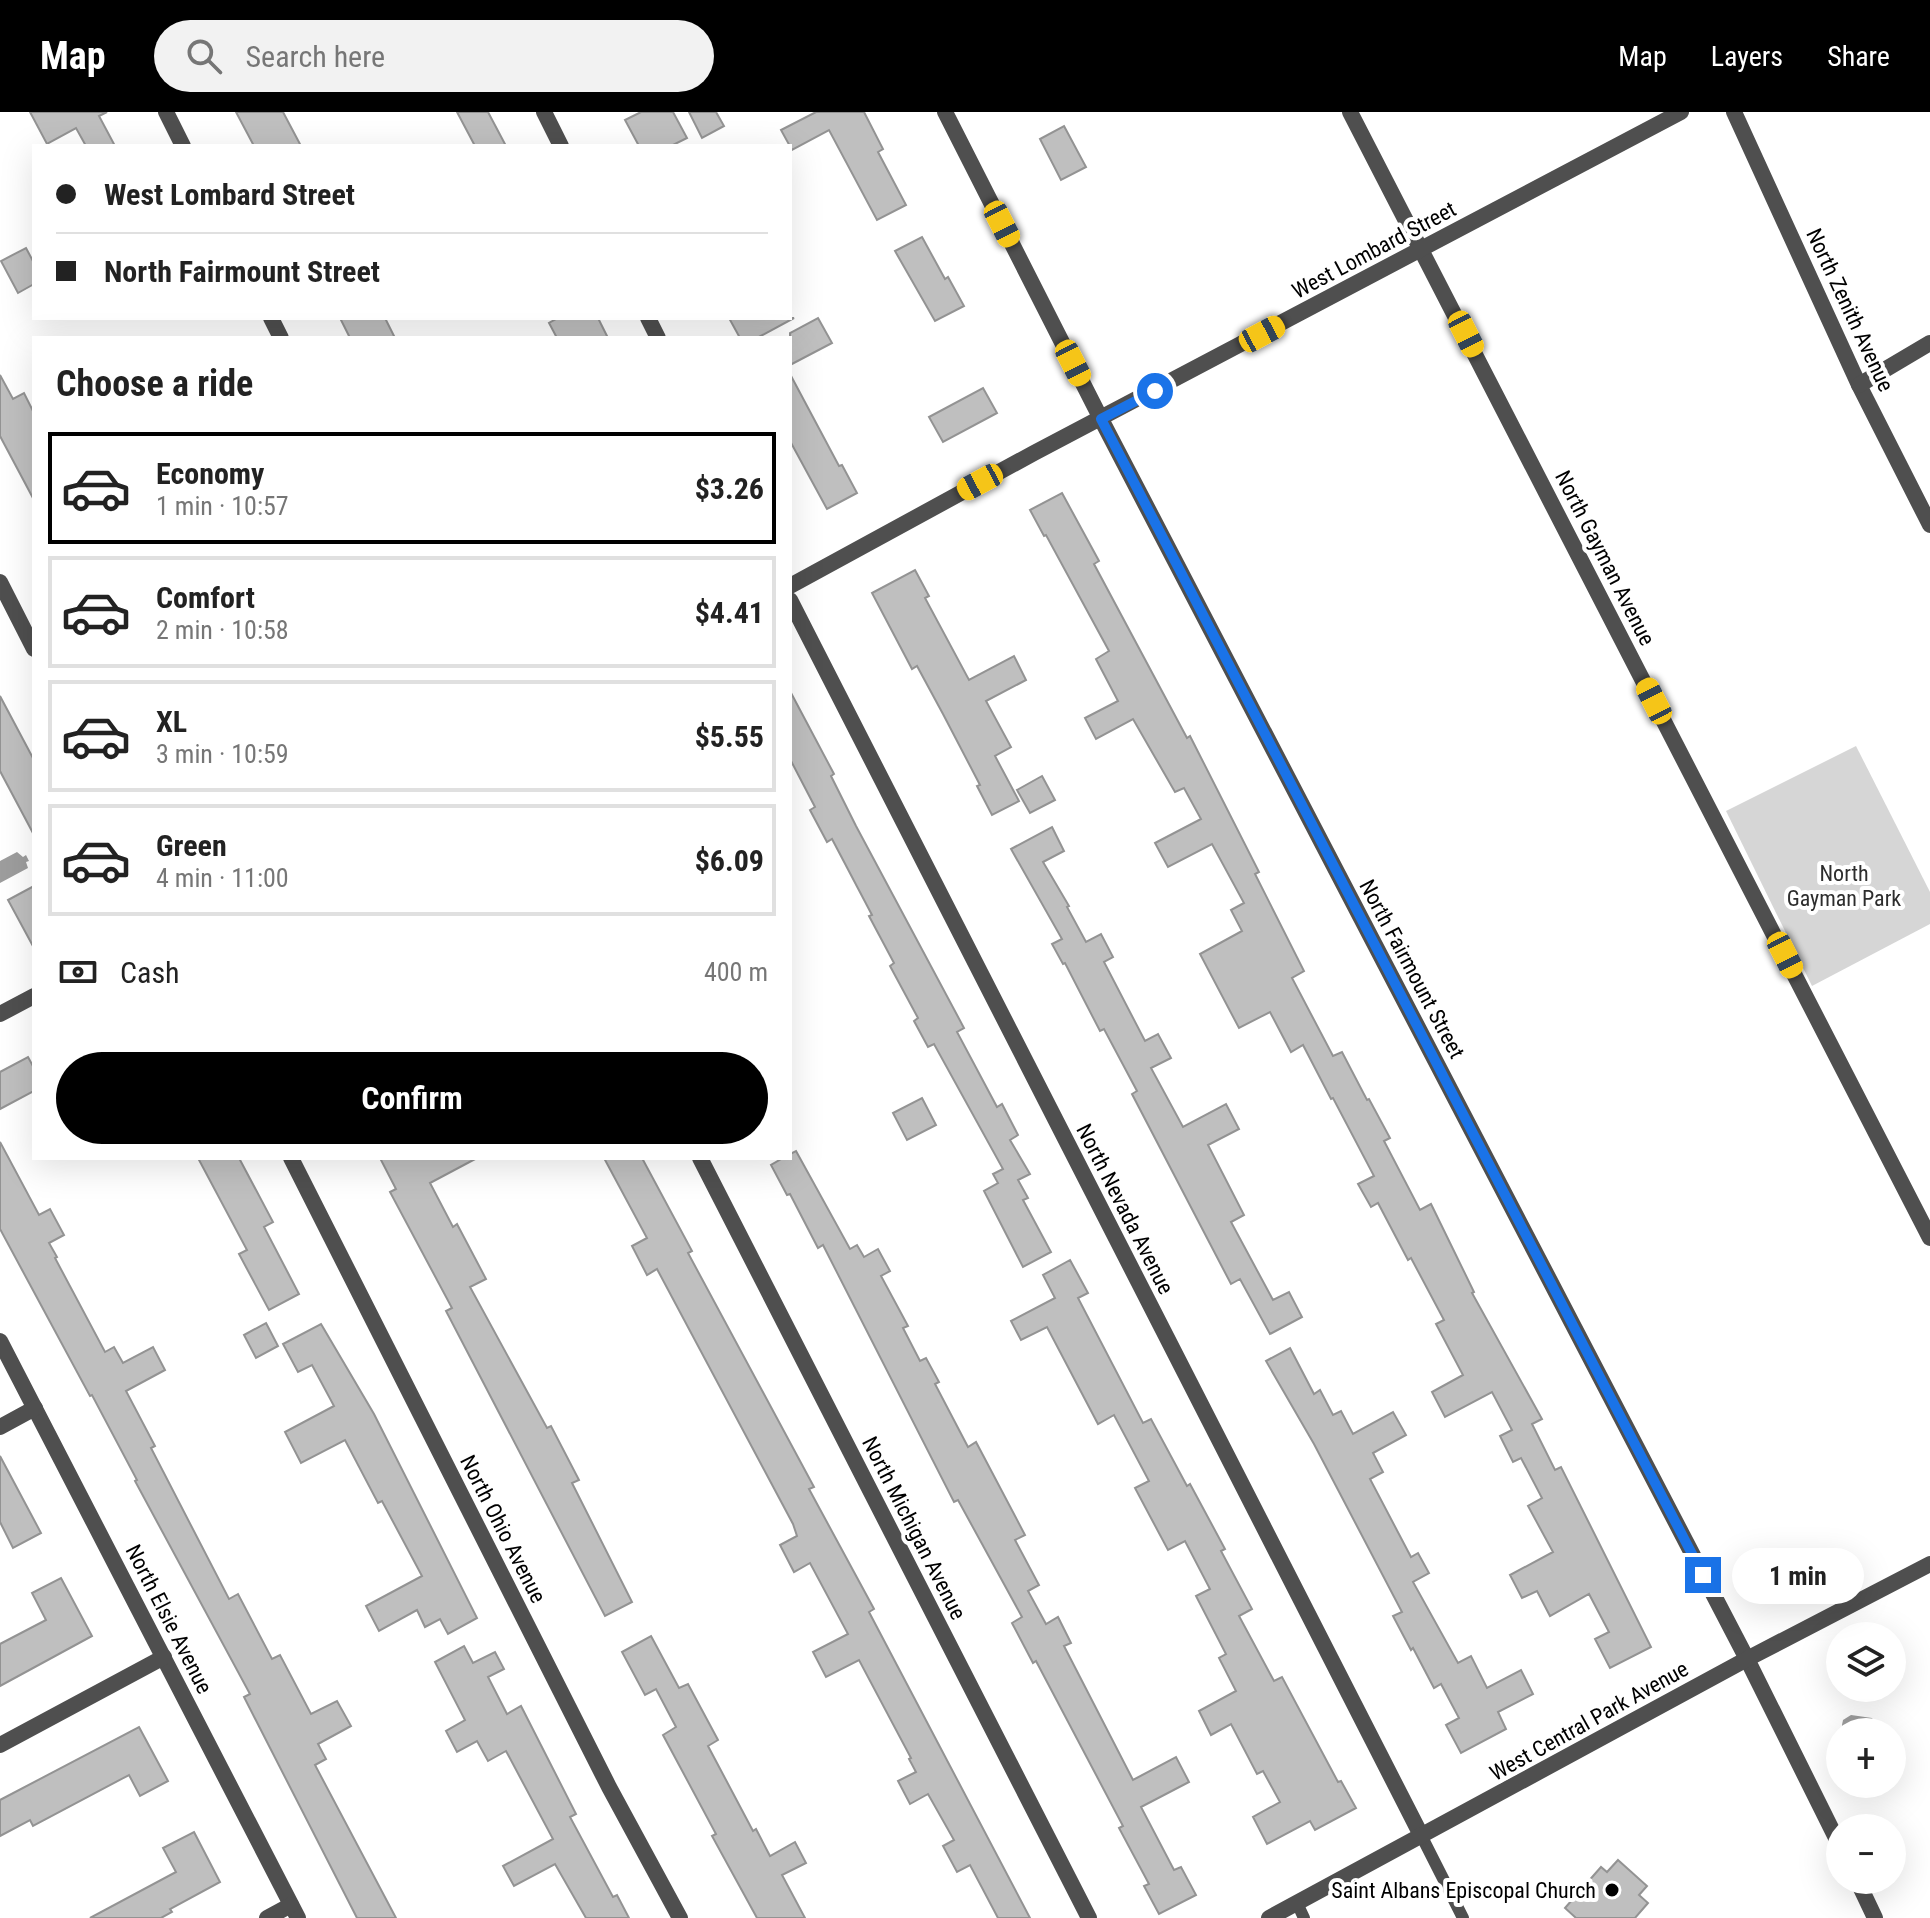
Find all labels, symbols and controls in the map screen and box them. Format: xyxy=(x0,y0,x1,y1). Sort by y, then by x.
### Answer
search box xyxy=(154,20,714,92)
text: Map xyxy=(40,34,106,78)
icon: search xyxy=(182,34,226,78)
text: Search here xyxy=(246,39,385,74)
text: Map xyxy=(1618,40,1667,73)
text: Layers xyxy=(1711,40,1783,73)
text: Share xyxy=(1827,40,1890,73)
text: West Lombard Street xyxy=(104,177,355,212)
street label: West Lombard Street xyxy=(1288,196,1460,304)
car xyxy=(980,197,1024,251)
street label: North Zenith Avenue xyxy=(1801,225,1899,395)
text: North Fairmount Street xyxy=(104,254,380,289)
car xyxy=(1444,307,1488,361)
car xyxy=(1235,312,1289,356)
car xyxy=(1051,336,1095,390)
text: Choose a ride xyxy=(56,363,253,405)
route start xyxy=(1137,373,1173,409)
icon: car xyxy=(60,452,132,524)
text: Economy xyxy=(156,456,264,491)
car xyxy=(953,460,1007,504)
street label: North Gayman Avenue xyxy=(1550,466,1660,650)
text: $3.26 xyxy=(695,471,764,506)
text: 1 min · 10:57 xyxy=(156,491,289,521)
icon: car xyxy=(60,576,132,648)
text: Comfort xyxy=(156,580,255,615)
text: $4.41 xyxy=(695,595,764,630)
text: 2 min · 10:58 xyxy=(156,615,289,645)
car xyxy=(1632,674,1676,728)
icon: car xyxy=(60,700,132,772)
text: XL xyxy=(156,704,187,739)
text: $5.55 xyxy=(695,719,764,754)
text: 3 min · 10:59 xyxy=(156,739,289,769)
icon: car xyxy=(60,824,132,896)
text: Green xyxy=(156,828,227,863)
text: $6.09 xyxy=(695,843,764,878)
park label: North Gayman Park xyxy=(1787,861,1901,911)
text: 4 min · 11:00 xyxy=(156,863,289,893)
street label: North Fairmount Street xyxy=(1354,875,1470,1063)
car xyxy=(1763,928,1807,982)
icon: cash xyxy=(56,950,100,994)
text: Cash xyxy=(120,955,180,990)
text: 400 m xyxy=(704,957,768,987)
button: Confirm xyxy=(56,1052,768,1144)
street label: North Nevada Avenue xyxy=(1071,1120,1179,1298)
street label: North Michigan Avenue xyxy=(857,1432,971,1624)
street label: North Ohio Avenue xyxy=(455,1451,551,1607)
street label: North Elsie Avenue xyxy=(121,1540,217,1698)
callout: 1 min xyxy=(1731,1547,1863,1603)
route end xyxy=(1685,1557,1721,1593)
text: 1 min xyxy=(1769,1561,1827,1591)
map controls xyxy=(1826,1622,1906,1894)
button: layers xyxy=(1826,1622,1906,1702)
street label: West Central Park Avenue xyxy=(1486,1656,1692,1786)
button: + xyxy=(1826,1718,1906,1798)
button: − xyxy=(1826,1814,1906,1894)
place label: Saint Albans Episcopal Church xyxy=(1331,1878,1596,1903)
marker: Saint Albans Episcopal Church xyxy=(1603,1881,1621,1899)

